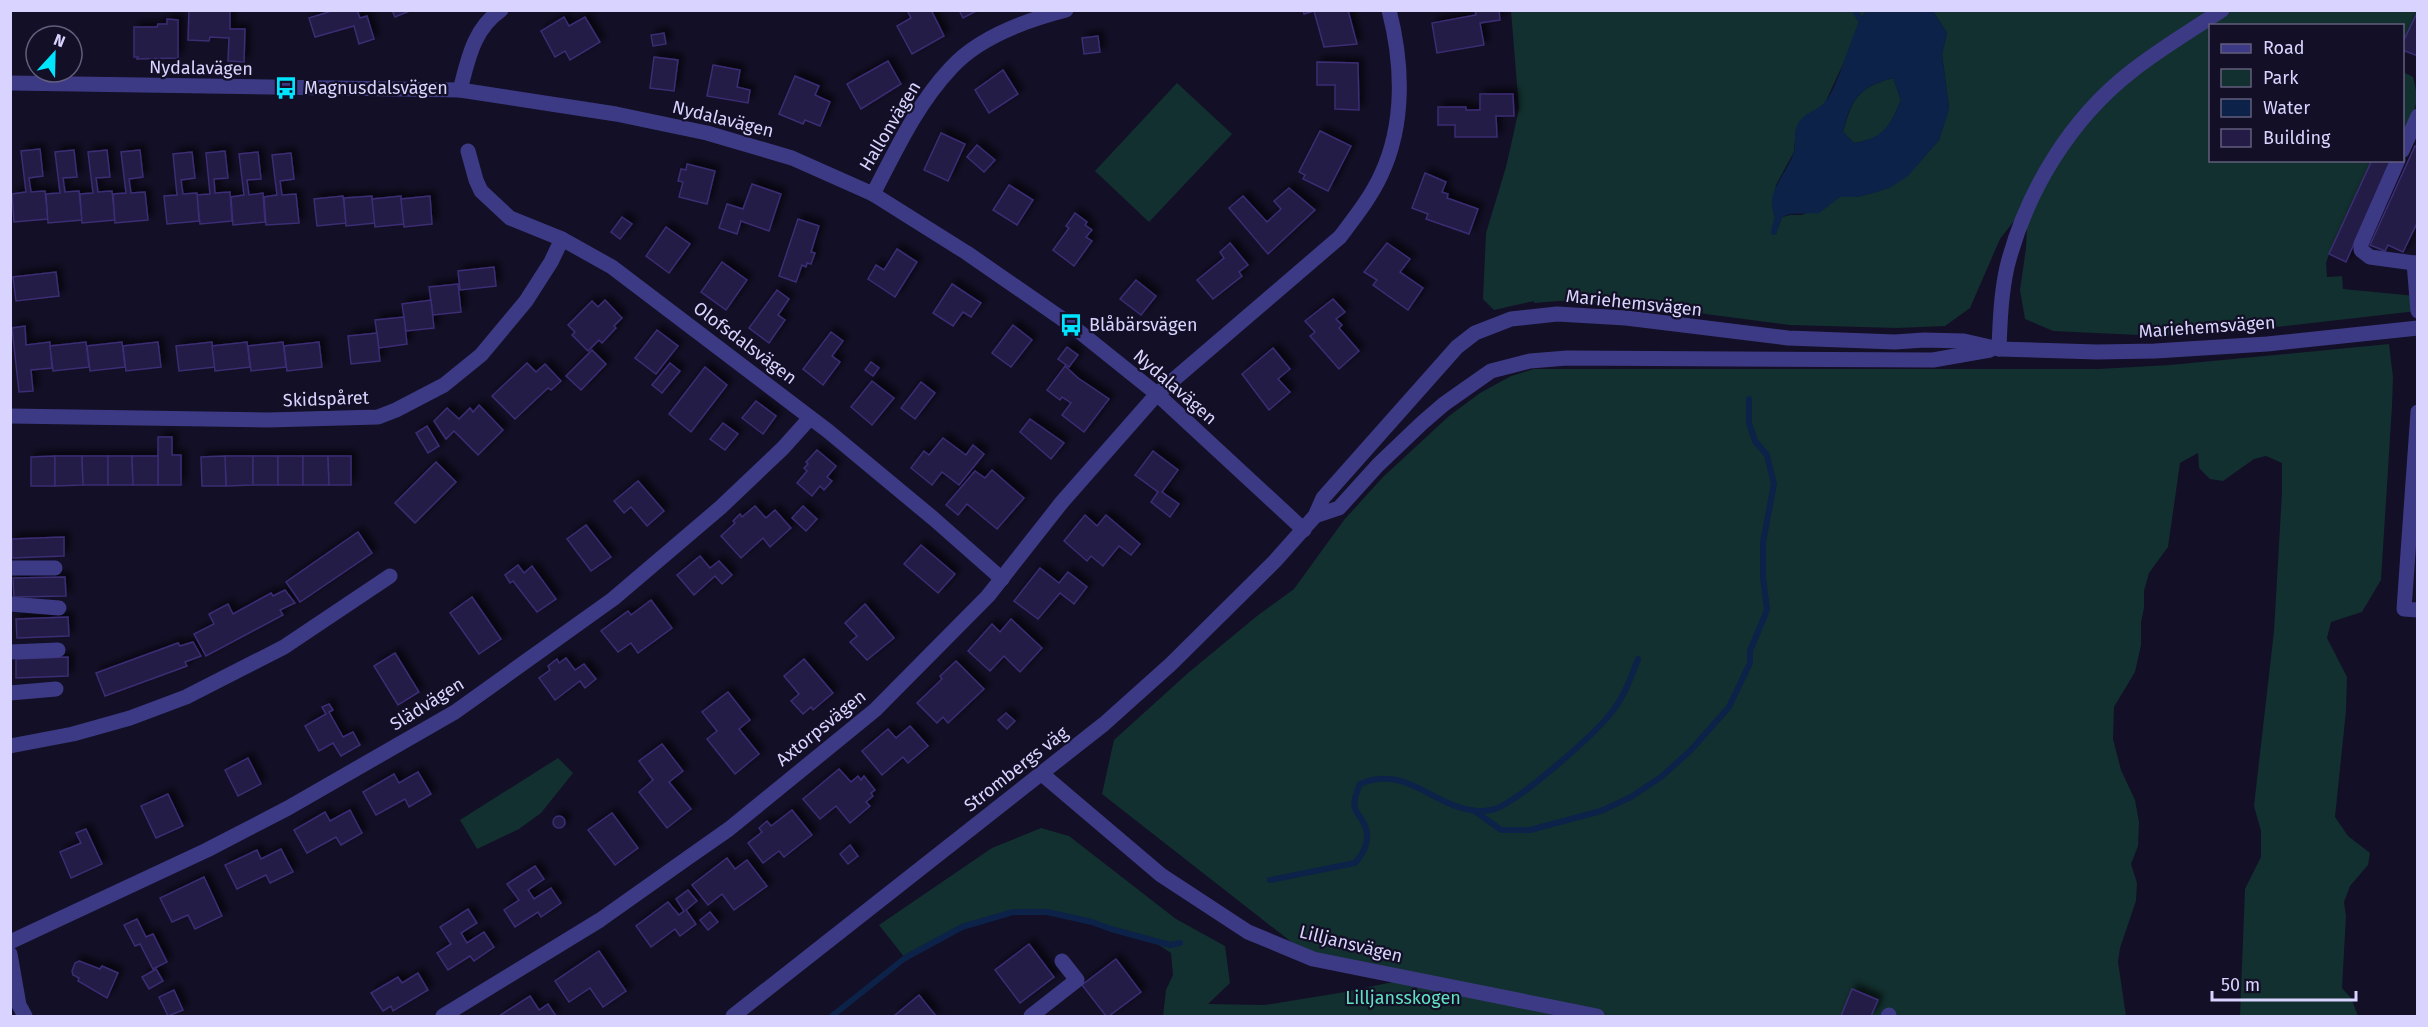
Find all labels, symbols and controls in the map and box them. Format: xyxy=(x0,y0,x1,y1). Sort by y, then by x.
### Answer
north arrow xyxy=(24,24,84,84)
legend xyxy=(2209,24,2404,162)
text: N xyxy=(51,30,68,51)
text: Road xyxy=(2263,37,2305,59)
street label: Nydalavägen xyxy=(149,56,253,80)
text: Park xyxy=(2263,67,2299,89)
bus stop icon: Magnusdalsvägen xyxy=(273,75,299,101)
place label: Magnusdalsvägen xyxy=(304,77,448,99)
street label: Hallonvägen xyxy=(855,77,925,175)
street label: Nydalavägen xyxy=(670,96,776,142)
text: Water xyxy=(2263,97,2310,119)
text: Building xyxy=(2263,127,2331,149)
street label: Mariehemsvägen xyxy=(1565,285,1703,321)
street label: Olofsdalsvägen xyxy=(689,297,801,389)
street label: Mariehemsvägen xyxy=(2138,311,2276,343)
bus stop icon: Blåbärsvägen xyxy=(1058,312,1084,338)
place label: Blåbärsvägen xyxy=(1089,314,1198,336)
street label: Nydalavägen xyxy=(1129,345,1221,429)
street label: Skidspåret xyxy=(282,386,370,411)
street label: Slädvägen xyxy=(386,673,468,735)
street label: Axtorpsvägen xyxy=(772,685,870,771)
street label: Strombergs väg xyxy=(960,721,1073,816)
street label: Lilljansvägen xyxy=(1297,921,1405,967)
scale bar xyxy=(2212,964,2356,1002)
text: 50 m xyxy=(2221,974,2260,996)
park label: Lilljansskogen xyxy=(1345,987,1461,1009)

